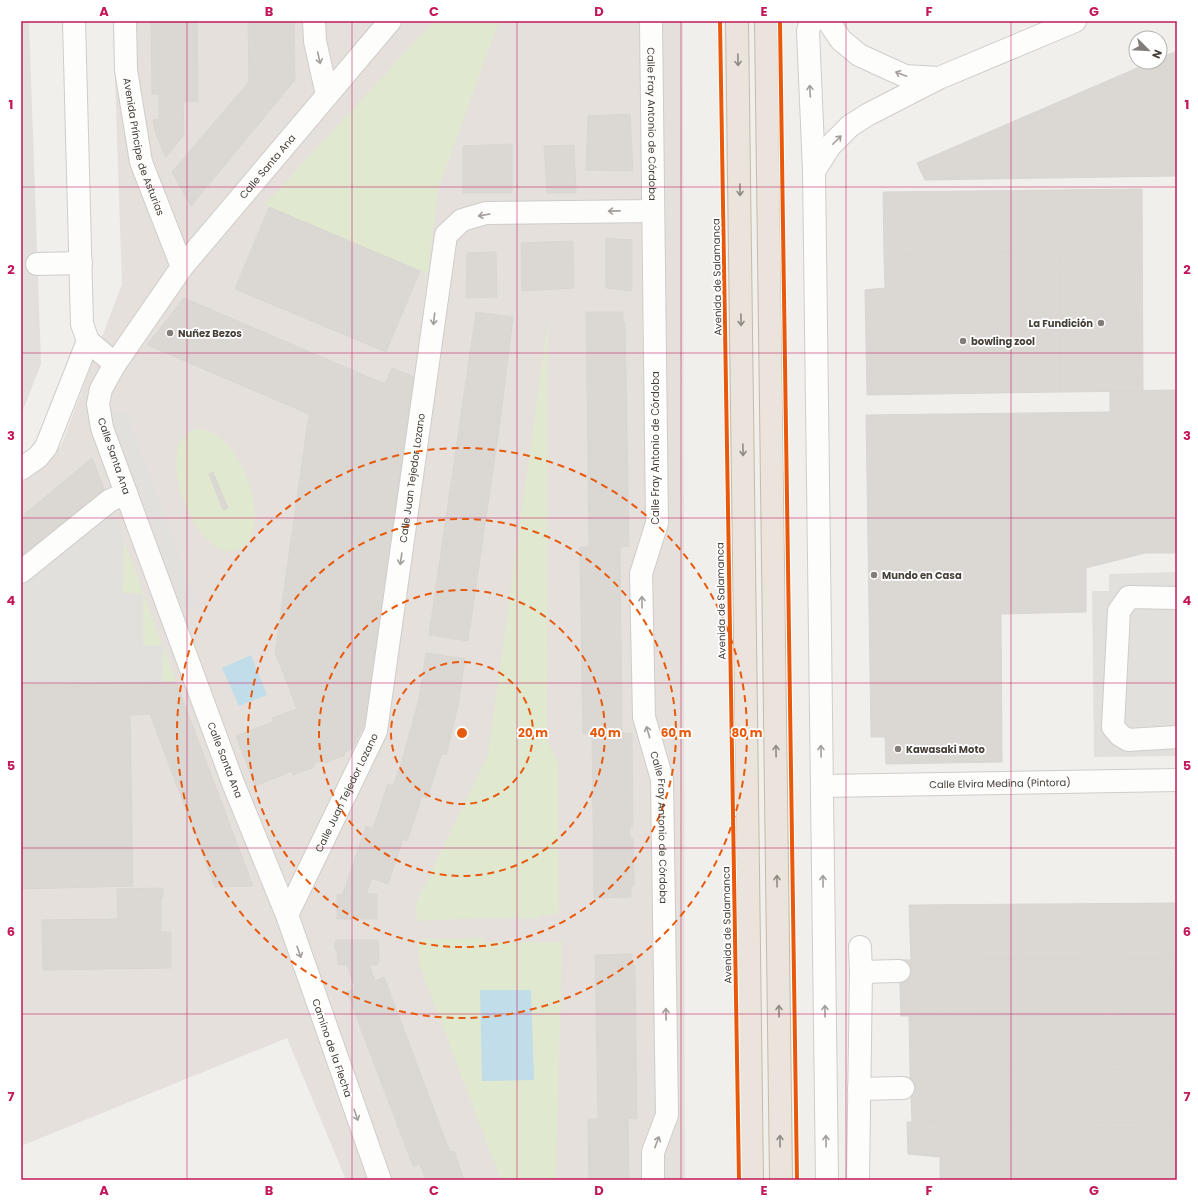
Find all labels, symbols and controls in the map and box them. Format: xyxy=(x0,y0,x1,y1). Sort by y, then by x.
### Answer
text: A xyxy=(99,2,109,21)
text: B xyxy=(265,2,274,21)
text: C xyxy=(429,2,439,21)
text: D xyxy=(594,2,604,21)
text: E xyxy=(760,2,768,21)
text: F xyxy=(925,2,933,21)
text: G xyxy=(1089,2,1099,21)
north arrow xyxy=(1128,30,1168,70)
street label: Calle Fray Antonio de Córdoba xyxy=(644,47,661,201)
text: N xyxy=(1148,47,1166,61)
one-way arrow xyxy=(315,52,323,65)
one-way arrow xyxy=(734,53,742,66)
one-way arrow xyxy=(895,70,907,78)
street label: Avenida Príncipe de Asturias xyxy=(120,77,169,218)
one-way arrow xyxy=(807,85,814,98)
text: 1 xyxy=(9,95,13,114)
text: 1 xyxy=(1185,95,1189,114)
street label: Calle Santa Ana xyxy=(236,131,299,202)
one-way arrow xyxy=(832,135,841,145)
one-way arrow xyxy=(736,183,743,196)
one-way arrow xyxy=(608,208,621,215)
one-way arrow xyxy=(478,211,491,219)
street label: Avenida de Salamanca xyxy=(708,218,726,336)
text: 2 xyxy=(7,260,15,279)
text: 2 xyxy=(1183,260,1191,279)
one-way arrow xyxy=(430,312,438,325)
one-way arrow xyxy=(737,313,745,326)
place label: La Fundición xyxy=(1029,316,1093,331)
marker: La Fundición xyxy=(1096,318,1106,328)
place label: Nuñez Bezos xyxy=(178,326,242,341)
marker: Nuñez Bezos xyxy=(165,328,175,338)
place label: bowling zool xyxy=(971,334,1035,349)
marker: bowling zool xyxy=(958,336,968,346)
street label: Calle Fray Antonio de Córdoba xyxy=(648,371,663,525)
street label: Calle Juan Tejedor Lozano xyxy=(395,412,428,544)
street label: Calle Santa Ana xyxy=(94,416,134,496)
text: 3 xyxy=(7,426,15,445)
text: 3 xyxy=(1183,426,1191,445)
one-way arrow xyxy=(739,443,747,456)
street label: Avenida de Salamanca xyxy=(712,542,730,660)
one-way arrow xyxy=(397,552,405,565)
place label: Mundo en Casa xyxy=(882,568,962,583)
marker: Mundo en Casa xyxy=(869,570,879,580)
text: 4 xyxy=(7,591,16,610)
text: 4 xyxy=(1183,591,1192,610)
one-way arrow xyxy=(638,596,646,609)
street label: Calle Santa Ana xyxy=(204,720,246,800)
text: 20 m xyxy=(518,724,548,741)
text: 40 m xyxy=(589,724,621,741)
text: 60 m xyxy=(661,724,692,741)
text: 80 m xyxy=(732,724,763,741)
one-way arrow xyxy=(644,725,651,738)
centre of rings xyxy=(455,726,469,740)
street label: Calle Juan Tejedor Lozano xyxy=(311,731,381,855)
place label: Kawasaki Moto xyxy=(906,742,985,757)
marker: Kawasaki Moto xyxy=(893,744,903,754)
one-way arrow xyxy=(772,745,780,758)
one-way arrow xyxy=(818,745,825,758)
street label: Calle Fray Antonio de Córdoba xyxy=(647,749,671,904)
text: 5 xyxy=(7,756,15,775)
text: 5 xyxy=(1183,756,1191,775)
street label: Calle Elvira Medina (Pintora) xyxy=(929,774,1071,792)
street label: Avenida de Salamanca xyxy=(718,866,736,984)
one-way arrow xyxy=(773,875,781,888)
one-way arrow xyxy=(819,875,827,888)
text: 6 xyxy=(7,922,15,941)
text: 6 xyxy=(1183,922,1191,941)
one-way arrow xyxy=(295,946,303,958)
street label: Camino de la Flecha xyxy=(308,997,356,1099)
one-way arrow xyxy=(775,1005,783,1018)
one-way arrow xyxy=(821,1005,829,1018)
one-way arrow xyxy=(662,1008,669,1021)
text: 7 xyxy=(8,1087,15,1106)
text: 7 xyxy=(1184,1087,1191,1106)
one-way arrow xyxy=(352,1108,360,1120)
one-way arrow xyxy=(654,1135,661,1148)
one-way arrow xyxy=(776,1135,784,1148)
one-way arrow xyxy=(822,1135,830,1148)
text: A xyxy=(99,1181,109,1200)
text: B xyxy=(265,1181,274,1200)
text: C xyxy=(429,1181,439,1200)
text: D xyxy=(594,1181,604,1200)
text: E xyxy=(760,1181,768,1200)
text: F xyxy=(925,1181,933,1200)
text: G xyxy=(1089,1181,1099,1200)

